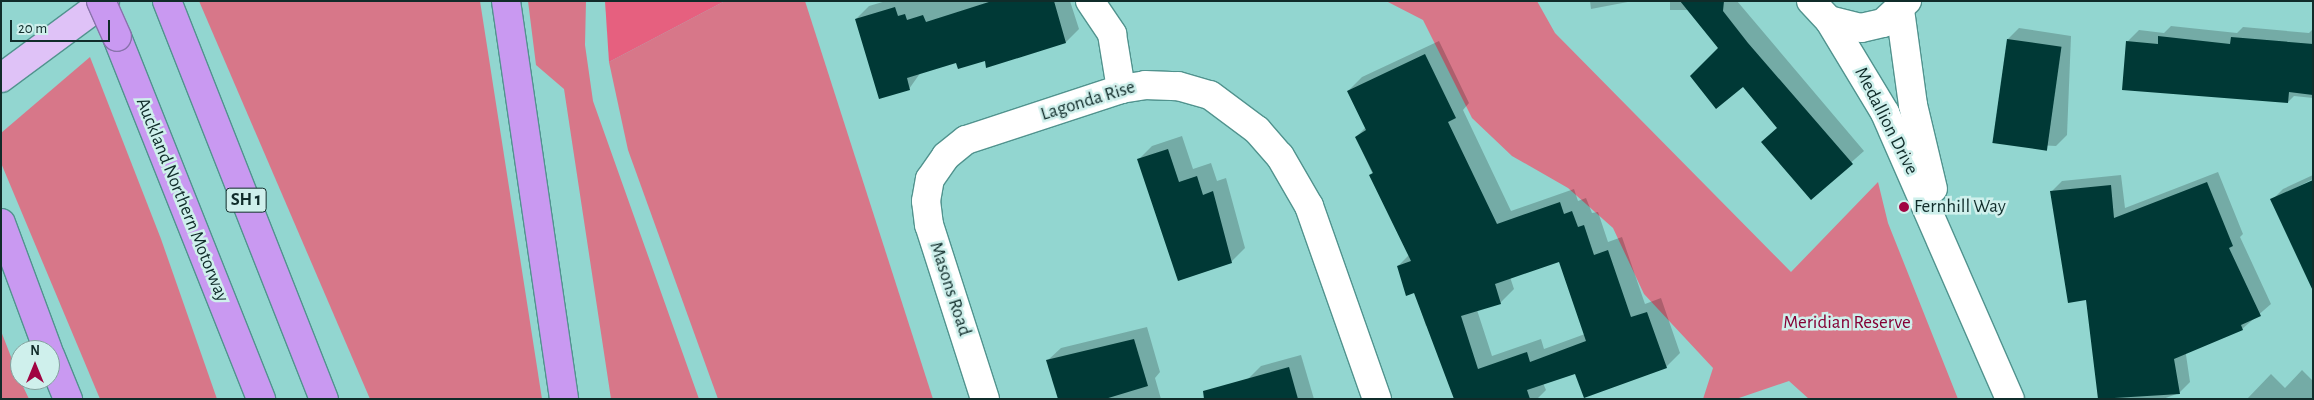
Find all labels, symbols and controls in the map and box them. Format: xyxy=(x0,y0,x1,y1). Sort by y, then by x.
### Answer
scale bar xyxy=(12,10,112,42)
text: 20 m xyxy=(18,21,47,36)
street label: Medallion Drive xyxy=(1849,63,1923,179)
street label: Lagonda Rise xyxy=(1038,76,1138,126)
street label: Auckland Northern Motorway xyxy=(131,95,233,305)
road number: SH 1 xyxy=(225,184,267,216)
place label: Fernhill Way xyxy=(1914,196,2006,218)
marker: Fernhill Way xyxy=(1898,201,1910,213)
street label: Masons Road xyxy=(924,239,976,339)
park label: Meridian Reserve xyxy=(1783,312,1911,334)
north arrow xyxy=(10,340,60,390)
text: N xyxy=(30,344,40,358)

